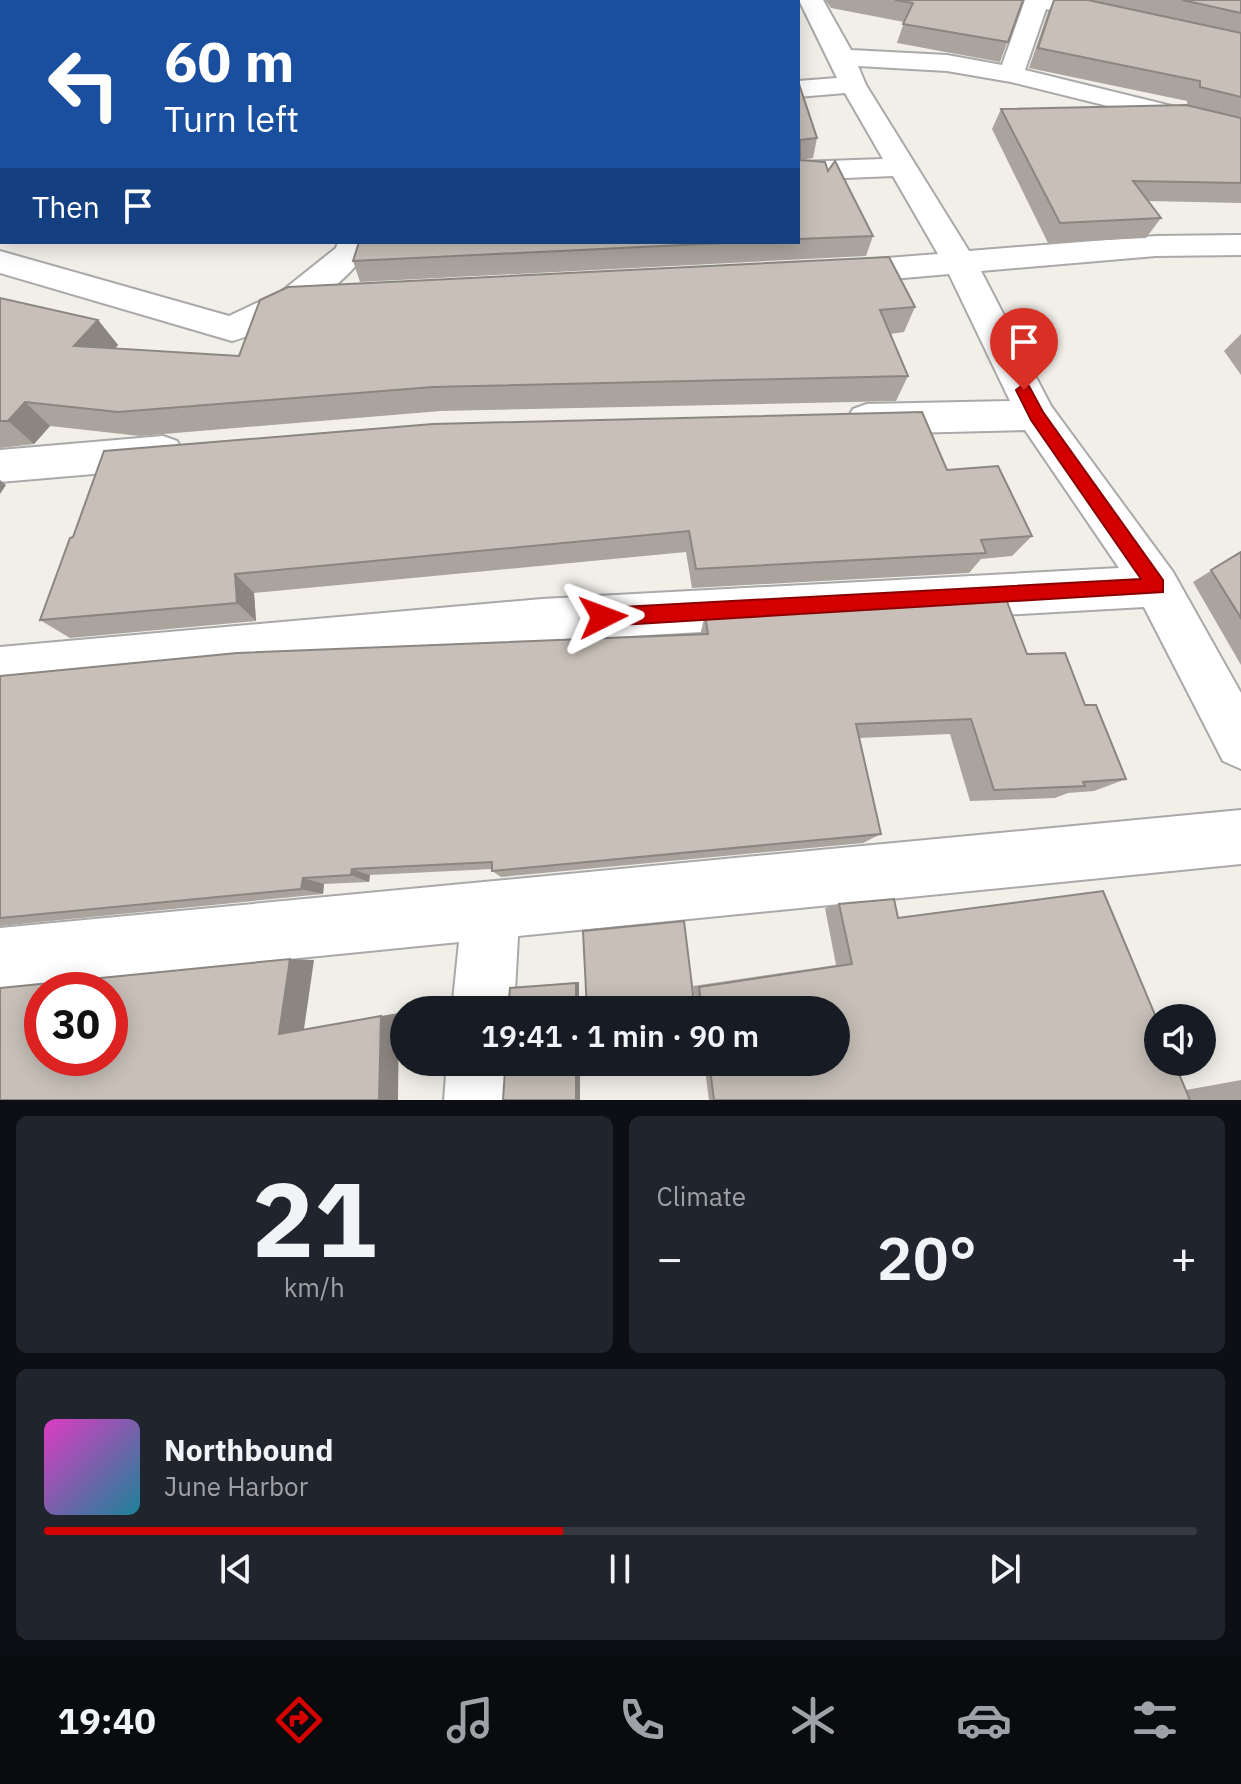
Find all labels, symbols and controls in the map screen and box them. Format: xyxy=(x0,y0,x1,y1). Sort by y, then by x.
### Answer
text: 60 m xyxy=(164,25,294,97)
icon: left xyxy=(32,32,136,136)
text: Turn left xyxy=(164,95,299,142)
icon: arrive xyxy=(116,184,160,228)
text: Then xyxy=(32,187,100,226)
pin xyxy=(990,308,1058,390)
icon: arrive xyxy=(1002,320,1046,364)
position arrow xyxy=(561,575,645,659)
speed limit sign: 30 xyxy=(24,972,128,1076)
map controls xyxy=(1144,1004,1216,1076)
button: sound xyxy=(1144,1004,1216,1076)
text: 19:41 · 1 min · 90 m xyxy=(481,1016,759,1055)
text: 21 xyxy=(252,1150,377,1286)
text: Climate xyxy=(657,1179,746,1213)
text: 20° xyxy=(877,1218,977,1297)
text: − xyxy=(657,1229,683,1286)
text: + xyxy=(1171,1229,1197,1286)
text: km/h xyxy=(284,1270,345,1304)
text: Northbound xyxy=(164,1430,333,1469)
text: June Harbor xyxy=(164,1469,308,1503)
icon: previous xyxy=(214,1547,258,1591)
icon: pause xyxy=(598,1547,642,1591)
icon: next xyxy=(983,1547,1027,1591)
icon: directions xyxy=(271,1692,327,1748)
icon: music xyxy=(442,1692,498,1748)
icon: phone xyxy=(614,1692,670,1748)
icon: climate xyxy=(785,1692,841,1748)
icon: car xyxy=(956,1692,1012,1748)
icon: filters xyxy=(1127,1692,1183,1748)
text: 19:40 xyxy=(58,1697,156,1744)

